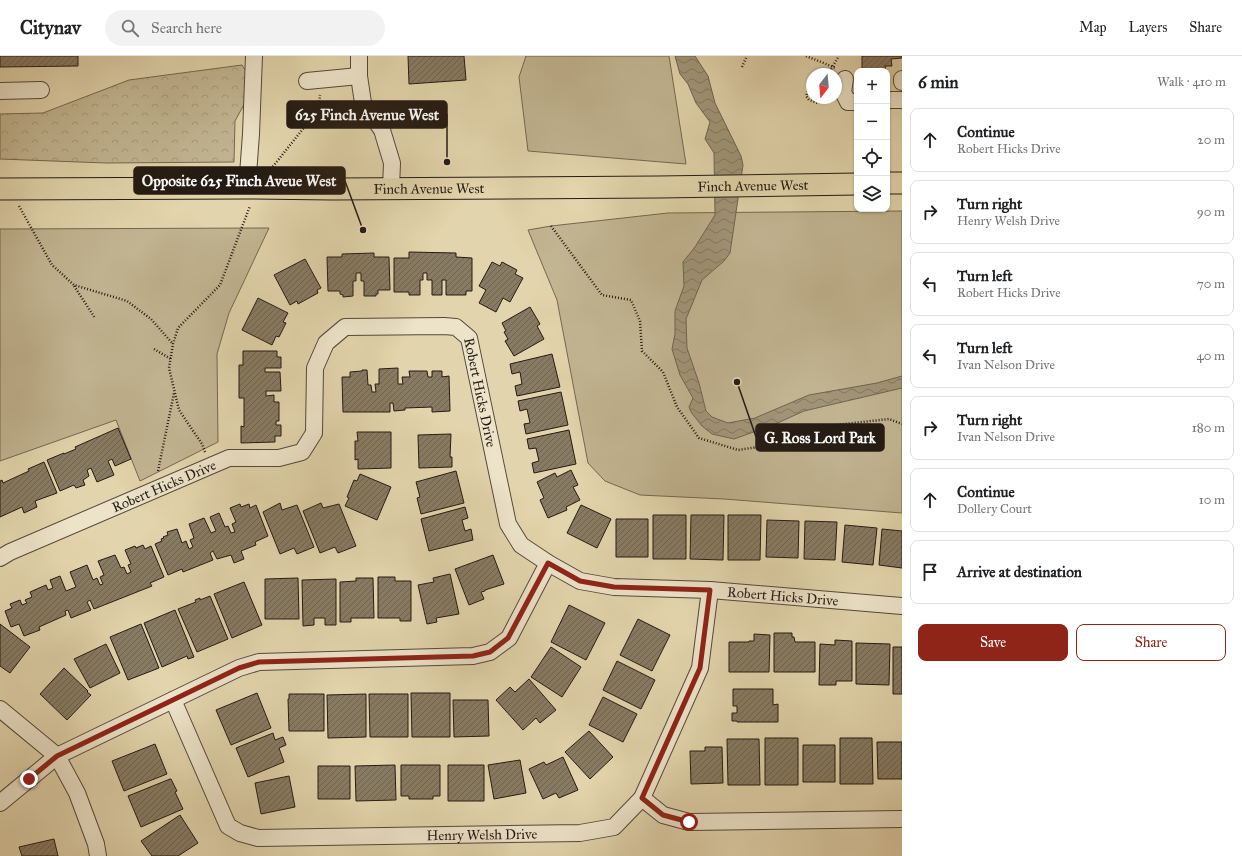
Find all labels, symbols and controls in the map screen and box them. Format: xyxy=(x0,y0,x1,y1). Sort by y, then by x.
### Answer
search box xyxy=(105,10,385,46)
text: Citynav xyxy=(20,16,81,39)
icon: search xyxy=(119,17,141,39)
text: Search here xyxy=(151,19,222,37)
text: Map xyxy=(1079,19,1107,36)
text: Layers xyxy=(1129,19,1167,36)
text: Share xyxy=(1189,19,1222,36)
north arrow xyxy=(806,68,842,104)
map controls xyxy=(854,68,890,212)
button: + xyxy=(854,68,890,104)
text: 6 min xyxy=(918,72,959,93)
text: Walk · 410 m xyxy=(1157,74,1226,90)
callout: 625 Finch Avenue West xyxy=(287,101,447,128)
button: − xyxy=(854,104,890,140)
text: 625 Finch Avenue West xyxy=(295,106,440,124)
text: Continue xyxy=(957,123,1015,141)
icon: ahead xyxy=(919,129,941,151)
text: 20 m xyxy=(1197,132,1225,148)
button: locate xyxy=(854,140,890,176)
text: Robert Hicks Drive xyxy=(957,141,1061,157)
callout: Opposite 625 Finch Aveue West xyxy=(134,167,345,194)
text: Opposite 625 Finch Aveue West xyxy=(142,172,337,191)
street label: Finch Avenue West xyxy=(697,176,809,195)
button: layers xyxy=(854,176,890,212)
street label: Finch Avenue West xyxy=(373,180,485,197)
text: Turn right xyxy=(957,195,1022,213)
icon: right xyxy=(919,201,941,223)
text: 90 m xyxy=(1197,204,1225,220)
text: Henry Welsh Drive xyxy=(957,213,1060,229)
text: Turn left xyxy=(957,267,1013,285)
icon: left xyxy=(919,273,941,295)
text: 70 m xyxy=(1197,276,1225,292)
text: Robert Hicks Drive xyxy=(957,285,1061,301)
street label: Robert Hicks Drive xyxy=(461,336,500,449)
text: Turn left xyxy=(957,339,1013,357)
icon: left xyxy=(919,345,941,367)
text: 40 m xyxy=(1196,348,1225,364)
text: Ivan Nelson Drive xyxy=(957,357,1055,373)
text: Turn right xyxy=(957,411,1022,429)
icon: right xyxy=(919,417,941,439)
text: 180 m xyxy=(1192,420,1225,436)
callout: G. Ross Lord Park xyxy=(756,424,884,451)
text: G. Ross Lord Park xyxy=(764,429,877,447)
text: Ivan Nelson Drive xyxy=(957,429,1055,445)
street label: Robert Hicks Drive xyxy=(109,456,219,516)
text: Continue xyxy=(957,483,1015,501)
icon: ahead xyxy=(919,489,941,511)
text: 10 m xyxy=(1199,492,1225,508)
text: Dollery Court xyxy=(957,501,1032,517)
icon: arrive xyxy=(919,561,941,583)
text: Arrive at destination xyxy=(957,563,1082,581)
street label: Robert Hicks Drive xyxy=(726,583,839,609)
button: Save xyxy=(918,624,1068,661)
button: Share xyxy=(1076,624,1226,661)
route end xyxy=(20,770,38,788)
route start xyxy=(680,813,698,831)
street label: Henry Welsh Drive xyxy=(426,825,538,844)

